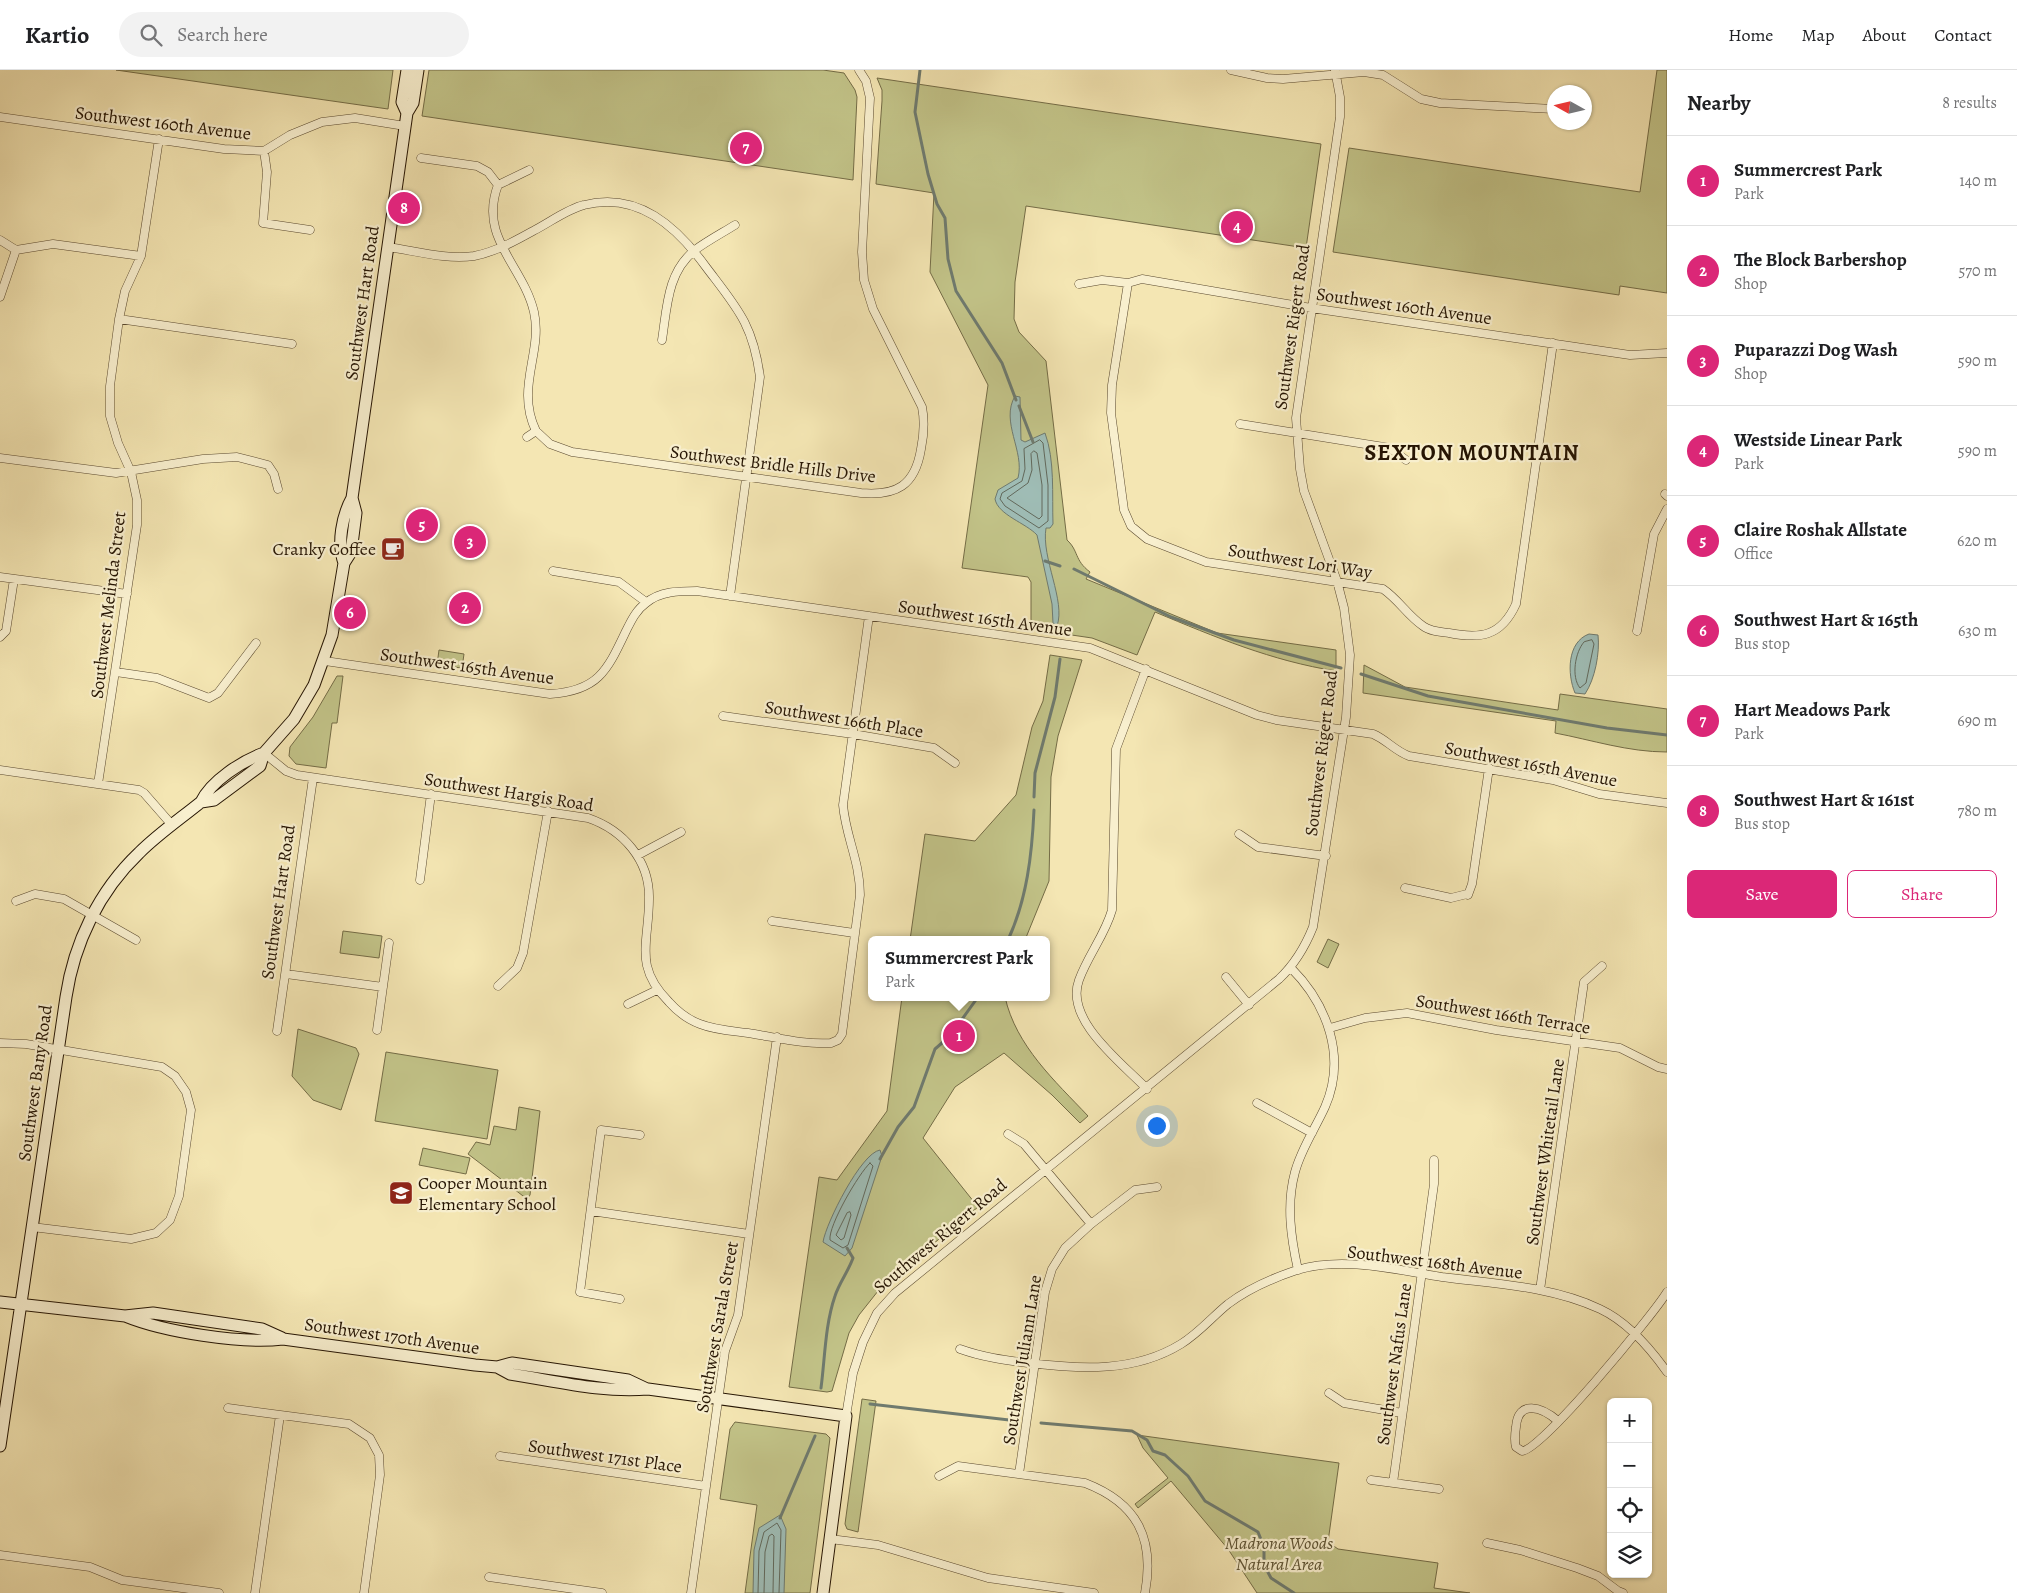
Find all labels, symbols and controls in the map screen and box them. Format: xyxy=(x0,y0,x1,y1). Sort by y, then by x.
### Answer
search box xyxy=(119,12,469,57)
text: Kartio xyxy=(25,19,89,51)
icon: search xyxy=(137,21,165,49)
text: Search here xyxy=(177,22,268,48)
text: Home xyxy=(1728,23,1773,47)
text: Map xyxy=(1801,23,1834,47)
text: About xyxy=(1862,23,1906,47)
text: Contact xyxy=(1934,23,1992,47)
north arrow xyxy=(1547,85,1592,130)
text: Nearby xyxy=(1687,89,1750,117)
text: 8 results xyxy=(1942,92,1997,114)
street label: Southwest 160th Avenue xyxy=(74,100,252,146)
pin: 7 xyxy=(730,129,762,167)
text: Summercrest Park xyxy=(1734,157,1882,183)
text: 1 xyxy=(1700,170,1706,192)
text: 140 m xyxy=(1959,170,1997,192)
text: Park xyxy=(1734,183,1764,205)
pin: 8 xyxy=(388,189,420,227)
pin: 4 xyxy=(1221,208,1253,246)
street label: Southwest Hart Road xyxy=(339,224,385,382)
street label: Southwest Rigert Road xyxy=(1268,242,1316,411)
text: The Block Barbershop xyxy=(1734,247,1907,273)
text: 2 xyxy=(1699,260,1707,282)
text: 570 m xyxy=(1958,260,1997,282)
text: Shop xyxy=(1734,273,1767,295)
street label: Southwest 160th Avenue xyxy=(1315,282,1493,330)
text: Puparazzi Dog Wash xyxy=(1734,337,1898,363)
text: 3 xyxy=(1700,350,1706,372)
text: 590 m xyxy=(1958,350,1997,372)
text: Shop xyxy=(1734,363,1767,385)
text: Westside Linear Park xyxy=(1734,427,1902,453)
district label: SEXTON MOUNTAIN xyxy=(1365,438,1580,468)
street label: Southwest Bridle Hills Drive xyxy=(669,439,877,489)
text: 4 xyxy=(1699,440,1707,462)
text: 590 m xyxy=(1958,440,1997,462)
text: Park xyxy=(1734,453,1764,475)
pin: 5 xyxy=(406,506,438,544)
street label: Southwest Melinda Street xyxy=(85,510,131,700)
text: Claire Roshak Allstate xyxy=(1734,517,1907,543)
pin: 3 xyxy=(454,523,486,561)
text: 5 xyxy=(1700,530,1706,552)
text: 620 m xyxy=(1957,530,1997,552)
cafe icon: Cranky Coffee xyxy=(380,536,406,562)
place label: Cranky Coffee xyxy=(273,537,376,561)
street label: Southwest Lori Way xyxy=(1226,538,1375,584)
text: Office xyxy=(1734,543,1773,565)
pin: 2 xyxy=(449,589,481,627)
pin: 6 xyxy=(334,594,366,632)
street label: Southwest 165th Avenue xyxy=(897,594,1073,642)
text: Southwest Hart & 165th xyxy=(1734,607,1918,633)
text: 6 xyxy=(1699,620,1707,642)
text: 630 m xyxy=(1958,620,1997,642)
text: Bus stop xyxy=(1734,633,1790,655)
street label: Southwest 165th Avenue xyxy=(379,642,555,690)
street label: Southwest Rigert Road xyxy=(1299,668,1343,837)
street label: Southwest 166th Place xyxy=(763,695,925,743)
text: Hart Meadows Park xyxy=(1734,697,1890,723)
text: 7 xyxy=(1700,710,1706,732)
text: 690 m xyxy=(1957,710,1997,732)
text: Park xyxy=(1734,723,1764,745)
street label: Southwest 165th Avenue xyxy=(1443,736,1619,792)
street label: Southwest Hargis Road xyxy=(423,767,596,817)
text: Southwest Hart & 161st xyxy=(1734,787,1914,813)
text: 8 xyxy=(1699,800,1707,822)
text: 780 m xyxy=(1958,800,1997,822)
text: Bus stop xyxy=(1734,813,1790,835)
street label: Southwest Hart Road xyxy=(255,823,301,981)
button: Save xyxy=(1687,870,1837,918)
button: Share xyxy=(1847,870,1997,918)
popup xyxy=(868,936,1050,1001)
text: Summercrest Park xyxy=(885,945,1033,971)
text: Park xyxy=(885,971,915,993)
street label: Southwest 166th Terrace xyxy=(1414,988,1592,1040)
street label: Southwest Bany Road xyxy=(12,1003,58,1163)
pin: 1 xyxy=(943,1017,975,1055)
street label: Southwest Whitetail Lane xyxy=(1520,1057,1570,1247)
your location xyxy=(1144,1113,1170,1139)
place label: Cooper Mountain Elementary School xyxy=(418,1171,556,1216)
street label: Southwest Rigert Road xyxy=(868,1173,1012,1299)
school or university icon: Cooper Mountain Elementary School xyxy=(388,1180,414,1206)
street label: Southwest Sarala Street xyxy=(690,1239,744,1415)
street label: Southwest 168th Avenue xyxy=(1346,1239,1524,1285)
street label: Southwest Juliann Lane xyxy=(997,1273,1047,1447)
street label: Southwest Nafus Lane xyxy=(1371,1282,1417,1446)
street label: Southwest 170th Avenue xyxy=(303,1312,481,1360)
map controls xyxy=(1607,1398,1652,1578)
button: + xyxy=(1607,1398,1652,1443)
street label: Southwest 171st Place xyxy=(527,1433,683,1479)
button: − xyxy=(1607,1443,1652,1488)
button: locate xyxy=(1607,1488,1652,1533)
park label: Madrona Woods Natural Area xyxy=(1225,1531,1333,1576)
button: layers xyxy=(1607,1533,1652,1578)

